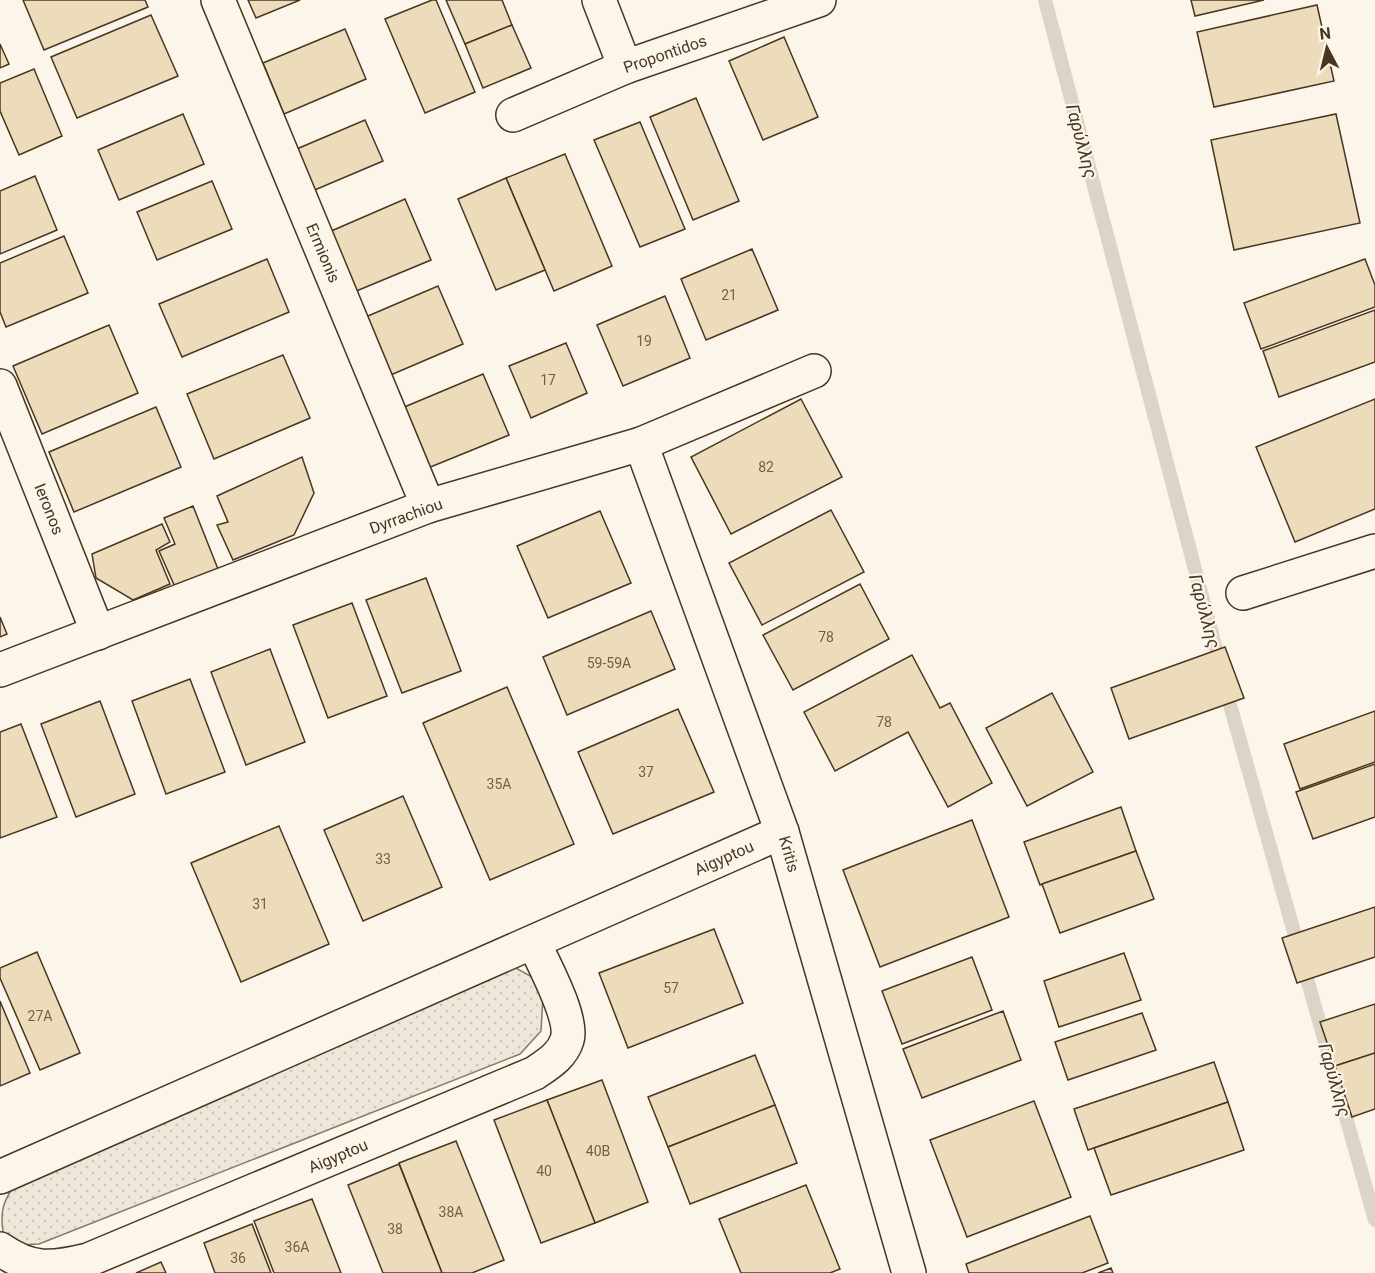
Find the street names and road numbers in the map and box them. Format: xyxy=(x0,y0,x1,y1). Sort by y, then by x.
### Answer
street label: Propontidos xyxy=(621,31,709,77)
street label: Ermionis xyxy=(302,221,344,285)
street label: Ieronos xyxy=(30,481,68,537)
street label: Dyrrachiou xyxy=(367,494,445,538)
street label: Kritis xyxy=(775,834,803,874)
street label: Aigyptou xyxy=(691,837,757,879)
street label: Aigyptou xyxy=(305,1135,371,1177)

